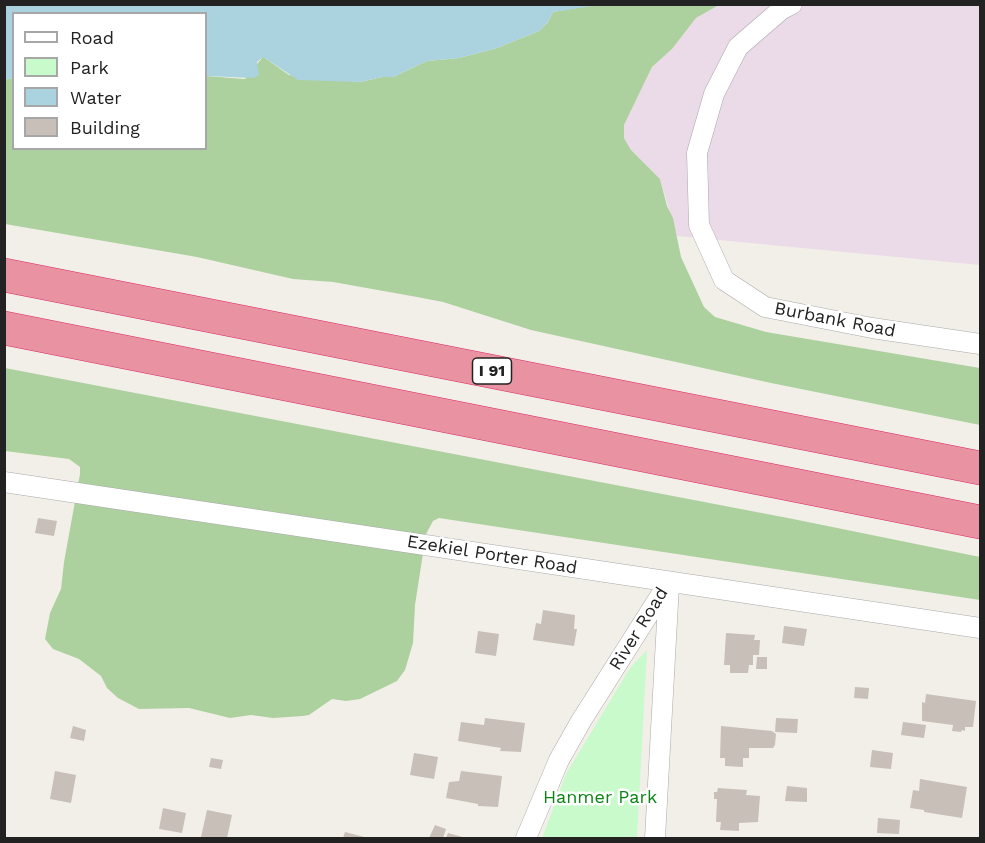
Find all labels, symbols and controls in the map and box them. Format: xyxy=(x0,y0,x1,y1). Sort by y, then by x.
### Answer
legend xyxy=(12,12,207,150)
text: Road xyxy=(70,27,114,48)
text: Park xyxy=(70,57,109,78)
text: Water xyxy=(70,87,122,108)
text: Building xyxy=(70,117,140,138)
street label: Burbank Road xyxy=(773,298,897,342)
road number: I 91 xyxy=(472,358,512,384)
street label: Ezekiel Porter Road xyxy=(405,531,579,579)
street label: River Road xyxy=(605,583,673,675)
park label: Hanmer Park xyxy=(543,787,657,809)

